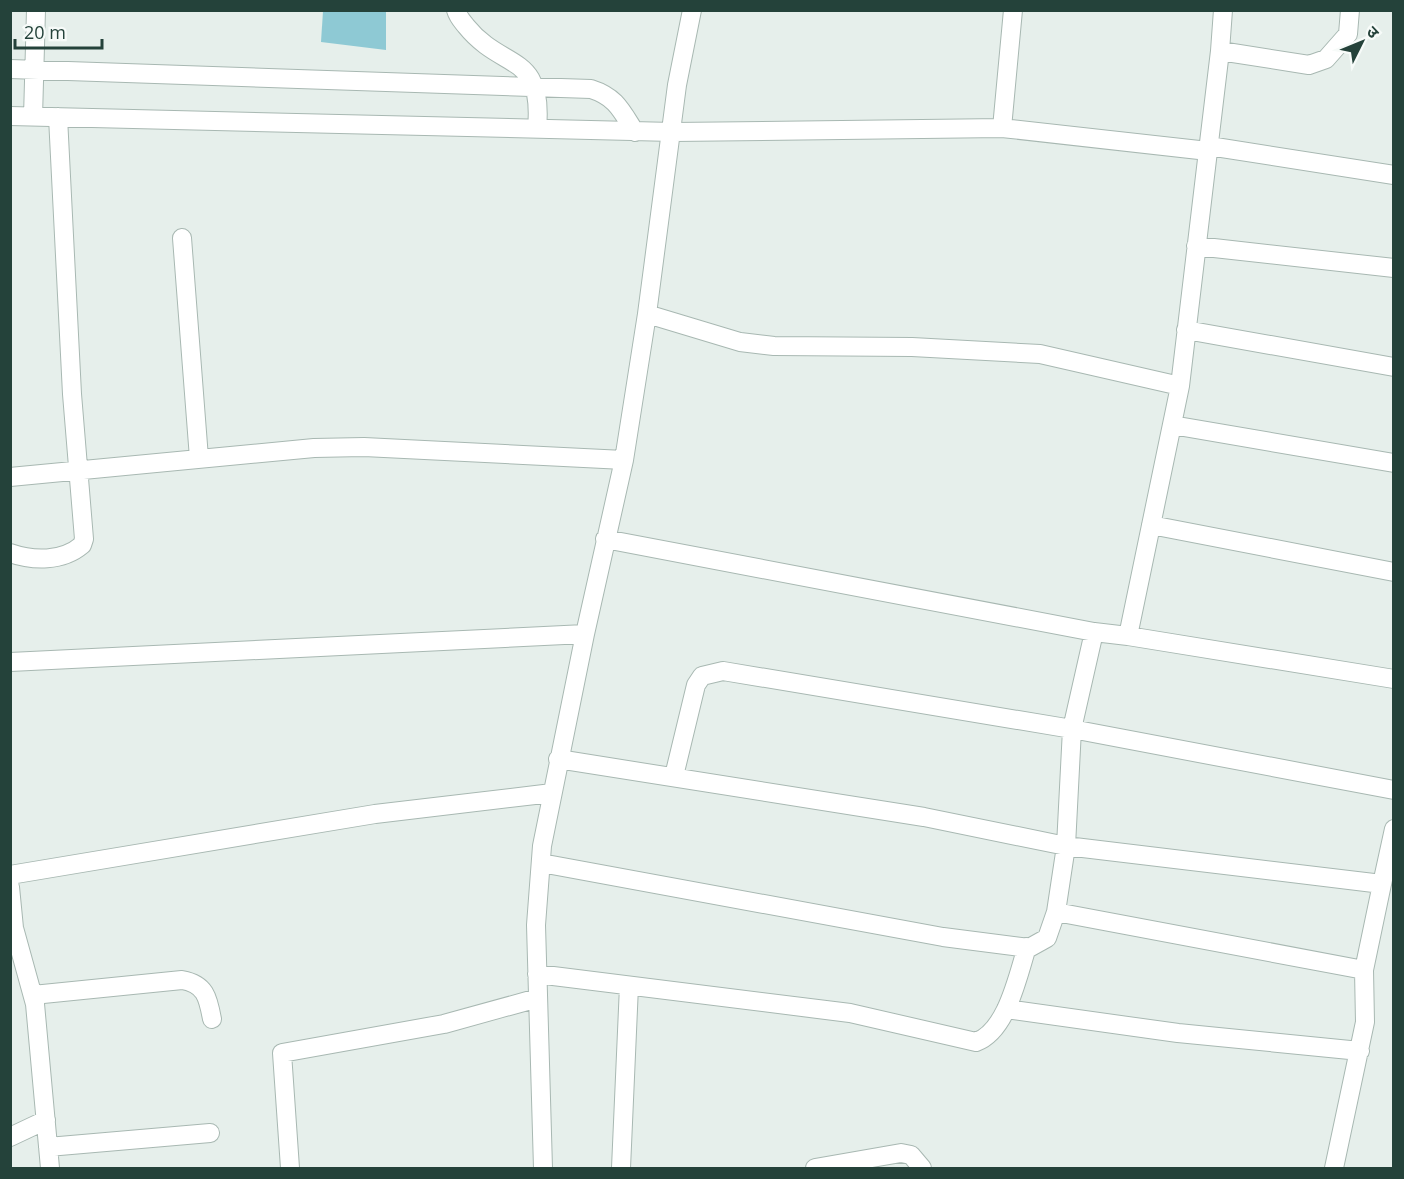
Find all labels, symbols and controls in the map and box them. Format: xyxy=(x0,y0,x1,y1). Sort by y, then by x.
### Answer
scale bar xyxy=(15,12,102,50)
north arrow xyxy=(1332,12,1392,72)
text: 20 m xyxy=(24,20,66,44)
text: उ xyxy=(1362,21,1385,43)

